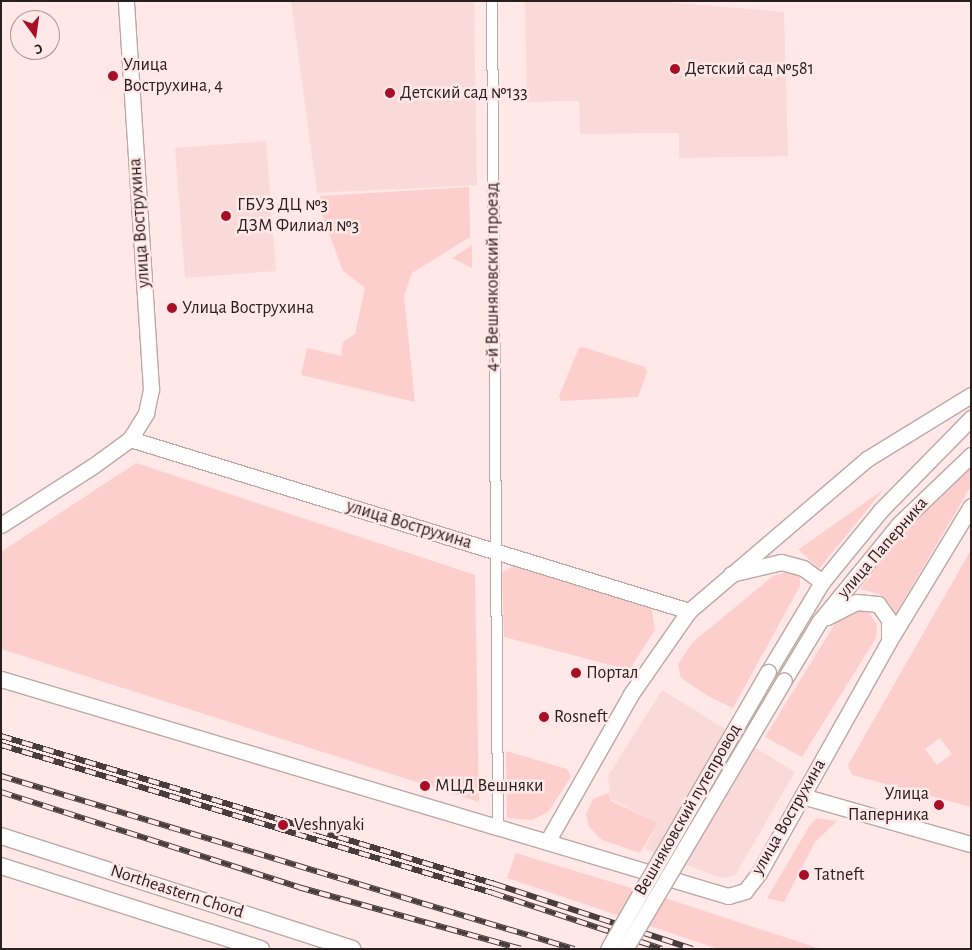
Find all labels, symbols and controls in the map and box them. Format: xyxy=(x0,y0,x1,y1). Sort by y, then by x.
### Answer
north arrow xyxy=(10,10,60,60)
text: С xyxy=(33,41,44,56)
place label: Улица Вострухина, 4 xyxy=(123,55,223,98)
place label: Детский сад №581 xyxy=(685,58,814,80)
marker: Детский сад №581 xyxy=(669,63,681,75)
marker: Улица Вострухина, 4 xyxy=(107,70,119,82)
place label: Детский сад №133 xyxy=(400,82,528,104)
marker: Детский сад №133 xyxy=(384,87,396,99)
street label: улица Вострухина xyxy=(125,157,155,289)
street label: 4-й Вешняковский проезд xyxy=(482,182,504,372)
place label: ГБУЗ ДЦ №3 ДЗМ Филиал №3 xyxy=(237,195,359,238)
marker: ГБУЗ ДЦ №3 ДЗМ Филиал №3 xyxy=(219,209,233,223)
place label: Улица Вострухина xyxy=(182,297,314,319)
marker: Улица Вострухина xyxy=(166,302,178,314)
street label: улица Паперника xyxy=(833,493,933,603)
street label: улица Вострухина xyxy=(344,496,474,554)
place label: Портал xyxy=(586,662,638,684)
marker: Портал xyxy=(570,667,582,679)
place label: Rosneft xyxy=(554,706,608,728)
marker: Rosneft xyxy=(538,711,550,723)
street label: Вешняковский путепровод xyxy=(630,720,746,900)
street label: улица Вострухина xyxy=(747,755,831,879)
place label: МЦД Вешняки xyxy=(435,775,544,797)
marker: МЦД Вешняки xyxy=(419,780,431,792)
place label: Улица Паперника xyxy=(848,784,929,826)
marker: Улица Паперника xyxy=(933,799,945,811)
place label: Veshnyaki xyxy=(294,814,365,836)
marker: Veshnyaki xyxy=(276,818,290,832)
street label: Northeastern Chord xyxy=(107,860,247,924)
place label: Tatneft xyxy=(814,864,865,886)
marker: Tatneft xyxy=(798,869,810,881)

